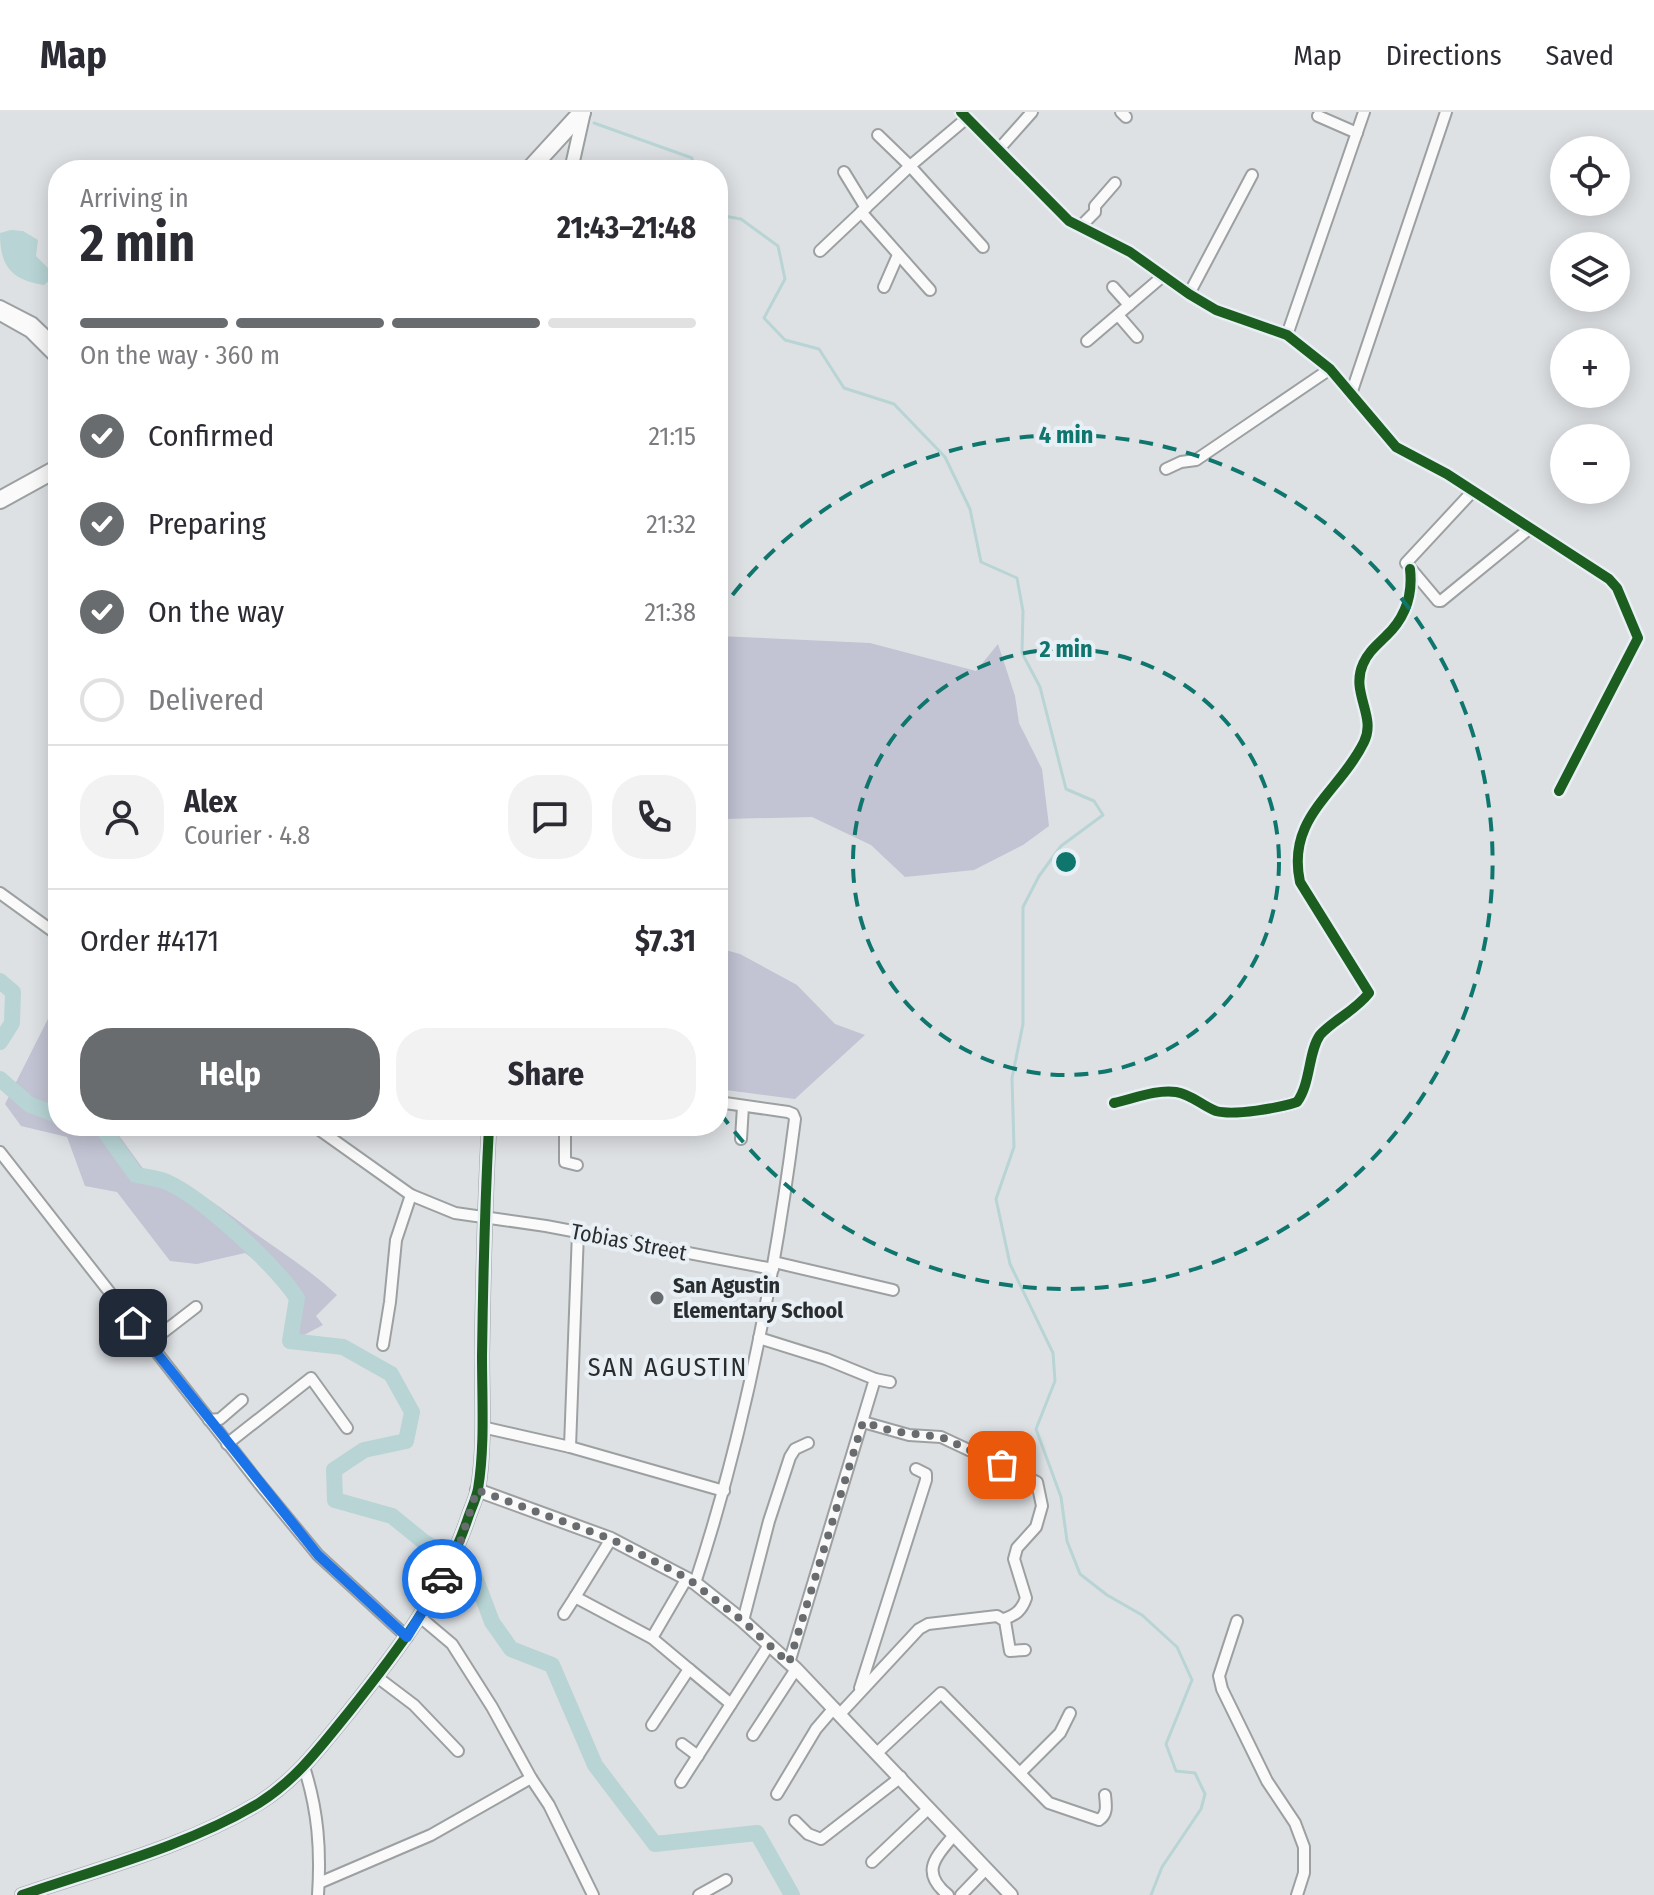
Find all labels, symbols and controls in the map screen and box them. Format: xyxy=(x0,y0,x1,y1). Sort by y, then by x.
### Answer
text: Map xyxy=(40,32,107,78)
text: Map xyxy=(1293,39,1342,72)
text: Directions xyxy=(1386,39,1502,72)
text: Saved xyxy=(1546,39,1614,72)
map controls xyxy=(1550,136,1630,504)
button: locate xyxy=(1550,136,1630,216)
text: Arriving in xyxy=(80,183,189,214)
text: 21:43–21:48 xyxy=(557,210,696,246)
text: 2 min xyxy=(80,212,195,275)
button: layers xyxy=(1550,232,1630,312)
button: + xyxy=(1550,328,1630,408)
text: On the way · 360 m xyxy=(80,340,280,371)
icon: check xyxy=(80,414,124,458)
text: Confirmed xyxy=(148,418,274,454)
text: 21:15 xyxy=(648,421,696,452)
text: 4 min xyxy=(1039,421,1093,449)
button: − xyxy=(1550,424,1630,504)
icon: check xyxy=(80,502,124,546)
text: Preparing xyxy=(148,506,266,542)
text: 21:32 xyxy=(646,509,696,540)
icon: check xyxy=(80,590,124,634)
text: On the way xyxy=(148,594,284,630)
text: 21:38 xyxy=(644,597,696,628)
text: 2 min xyxy=(1038,635,1093,663)
text: Delivered xyxy=(148,682,264,718)
button: person xyxy=(80,775,164,859)
button: chat xyxy=(508,775,592,859)
button: phone xyxy=(612,775,696,859)
text: Alex xyxy=(184,784,237,820)
text: Courier · 4.8 xyxy=(184,820,310,851)
centre of rings xyxy=(1052,848,1080,876)
text: Order #4171 xyxy=(80,923,219,959)
text: $7.31 xyxy=(635,923,696,959)
button: Help xyxy=(80,1028,380,1120)
button: Share xyxy=(396,1028,696,1120)
street label: Tobias Street xyxy=(569,1218,690,1267)
place label: San Agustin Elementary School xyxy=(673,1272,844,1324)
pin xyxy=(99,1289,167,1357)
marker: San Agustin Elementary School xyxy=(648,1289,666,1307)
icon: home xyxy=(111,1301,155,1345)
district label: SAN AGUSTIN xyxy=(588,1352,748,1383)
pin xyxy=(968,1431,1036,1499)
icon: bag xyxy=(980,1443,1024,1487)
courier xyxy=(402,1539,482,1619)
icon: car xyxy=(420,1557,464,1601)

